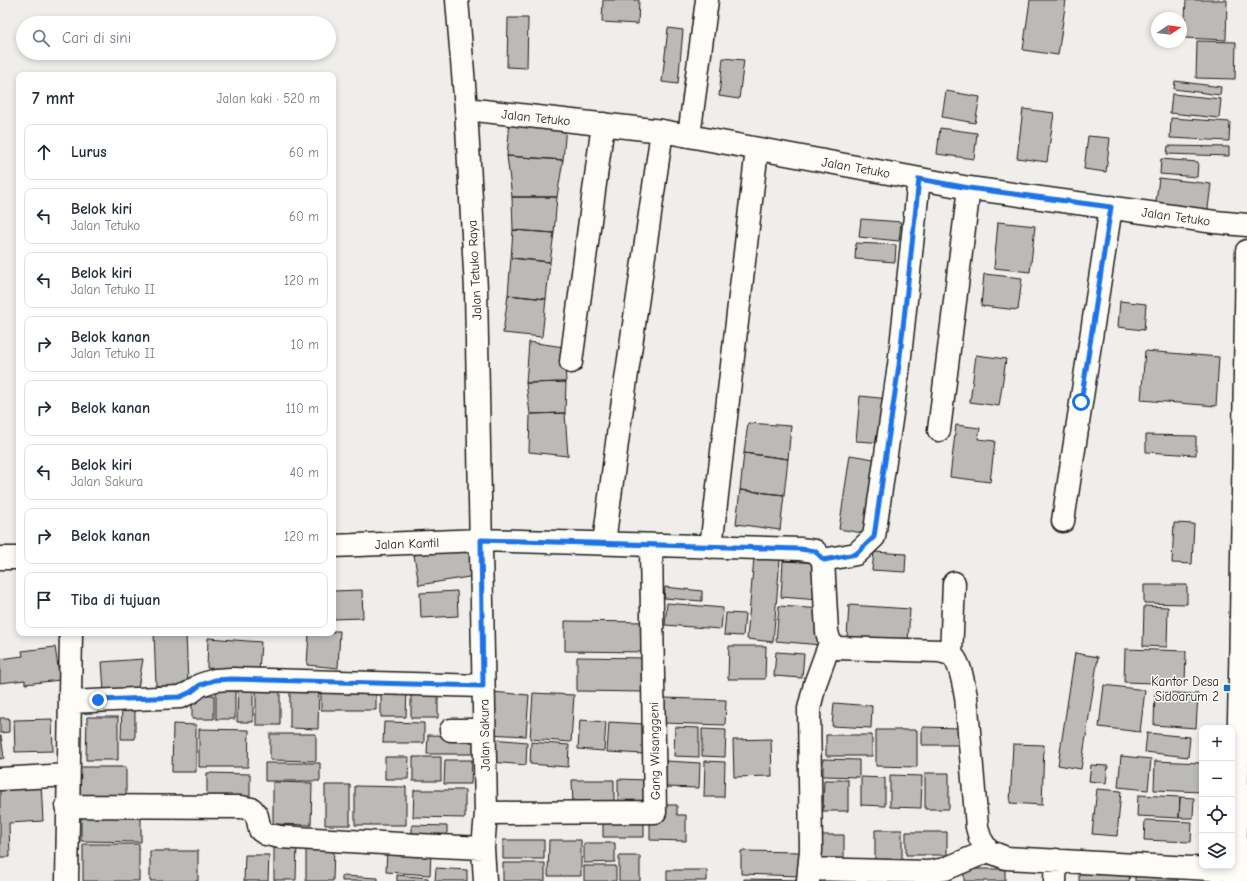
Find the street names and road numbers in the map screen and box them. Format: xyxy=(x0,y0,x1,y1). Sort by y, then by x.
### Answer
street label: Jalan Tetuko xyxy=(501,106,571,129)
street label: Jalan Tetuko xyxy=(821,154,891,181)
street label: Jalan Tetuko xyxy=(1141,204,1211,229)
street label: Jalan Tetuko Raya xyxy=(464,220,485,320)
street label: Jalan Kantil xyxy=(375,535,439,552)
street label: Jalan Sakura xyxy=(476,699,493,771)
street label: Gang Wisanggeni xyxy=(646,702,663,800)

